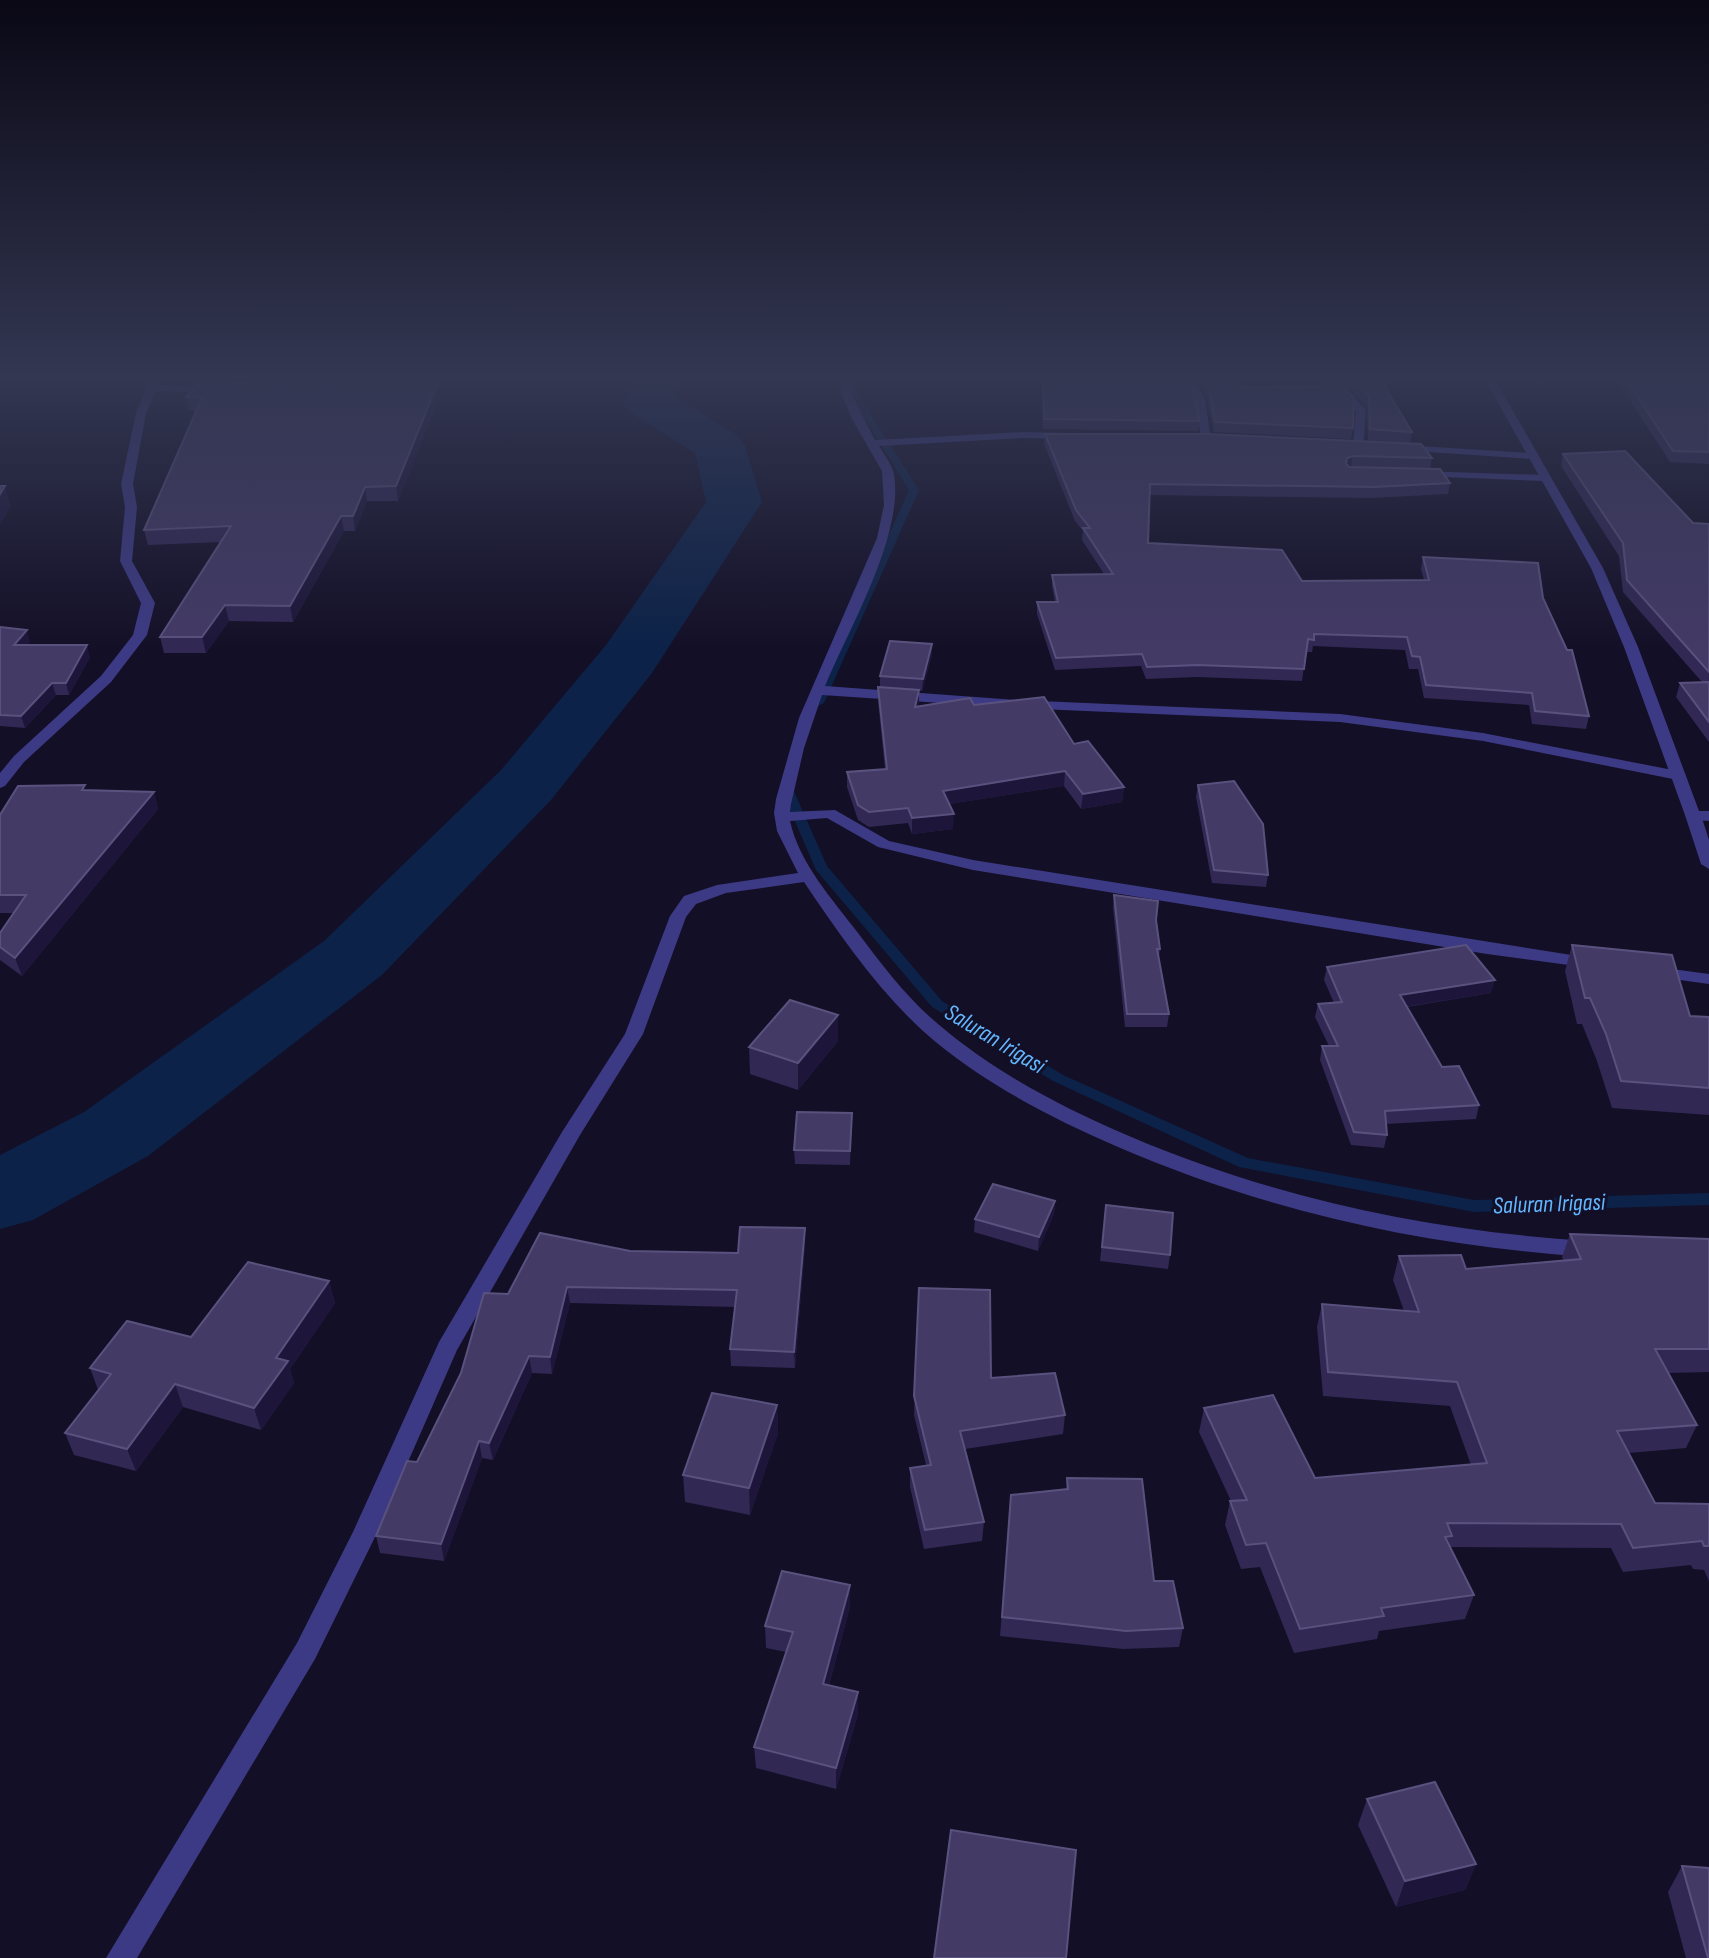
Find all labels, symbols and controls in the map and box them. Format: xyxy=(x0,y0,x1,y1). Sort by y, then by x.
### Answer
water label: Saluran Irigasi xyxy=(940,998,1051,1081)
water label: Saluran Irigasi xyxy=(1493,1188,1606,1220)

